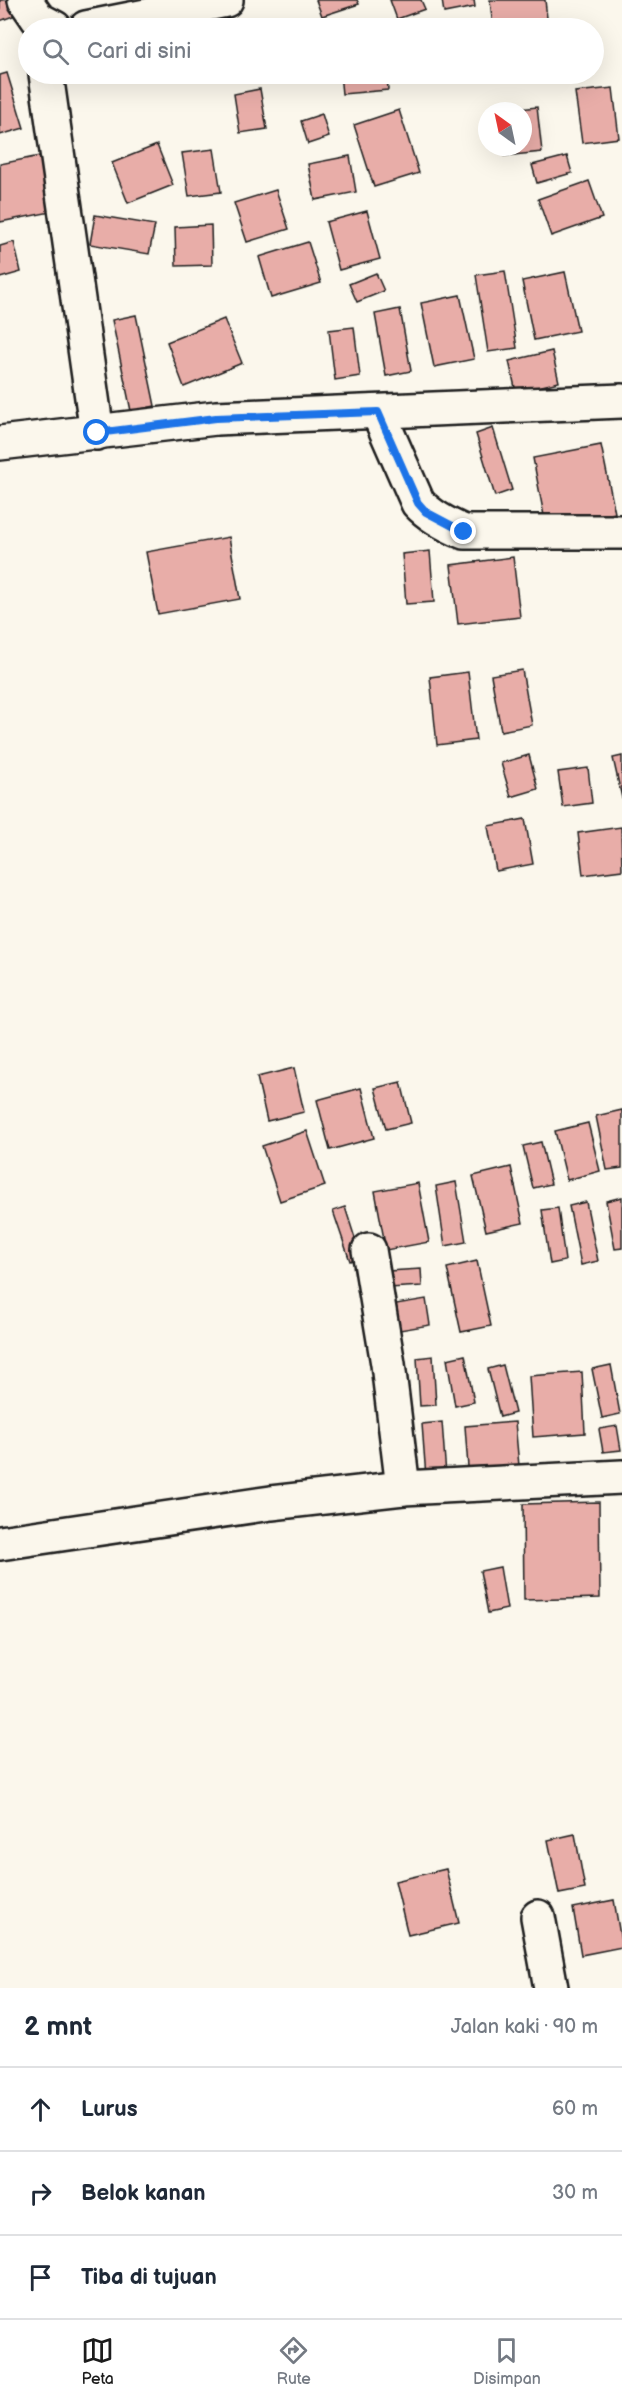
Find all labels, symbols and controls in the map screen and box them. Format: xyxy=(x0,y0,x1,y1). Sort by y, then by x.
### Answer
search box xyxy=(18,18,604,84)
icon: search xyxy=(39,35,72,68)
text: Cari di sini xyxy=(87,38,191,65)
north arrow xyxy=(478,102,532,156)
route start xyxy=(83,419,109,445)
route end xyxy=(450,518,476,544)
text: 2 mnt xyxy=(24,2012,92,2043)
text: Jalan kaki · 90 m xyxy=(451,2015,598,2039)
icon: ahead xyxy=(24,2093,57,2126)
text: Lurus xyxy=(81,2096,137,2123)
text: 60 m xyxy=(552,2097,598,2121)
icon: right xyxy=(24,2177,57,2210)
text: Belok kanan xyxy=(81,2180,206,2207)
text: 30 m xyxy=(552,2181,598,2205)
icon: arrive xyxy=(24,2261,57,2294)
text: Tiba di tujuan xyxy=(81,2264,217,2291)
tab: Peta xyxy=(81,2334,114,2389)
tab: Rute xyxy=(277,2334,311,2389)
tab: Disimpan xyxy=(473,2334,541,2389)

